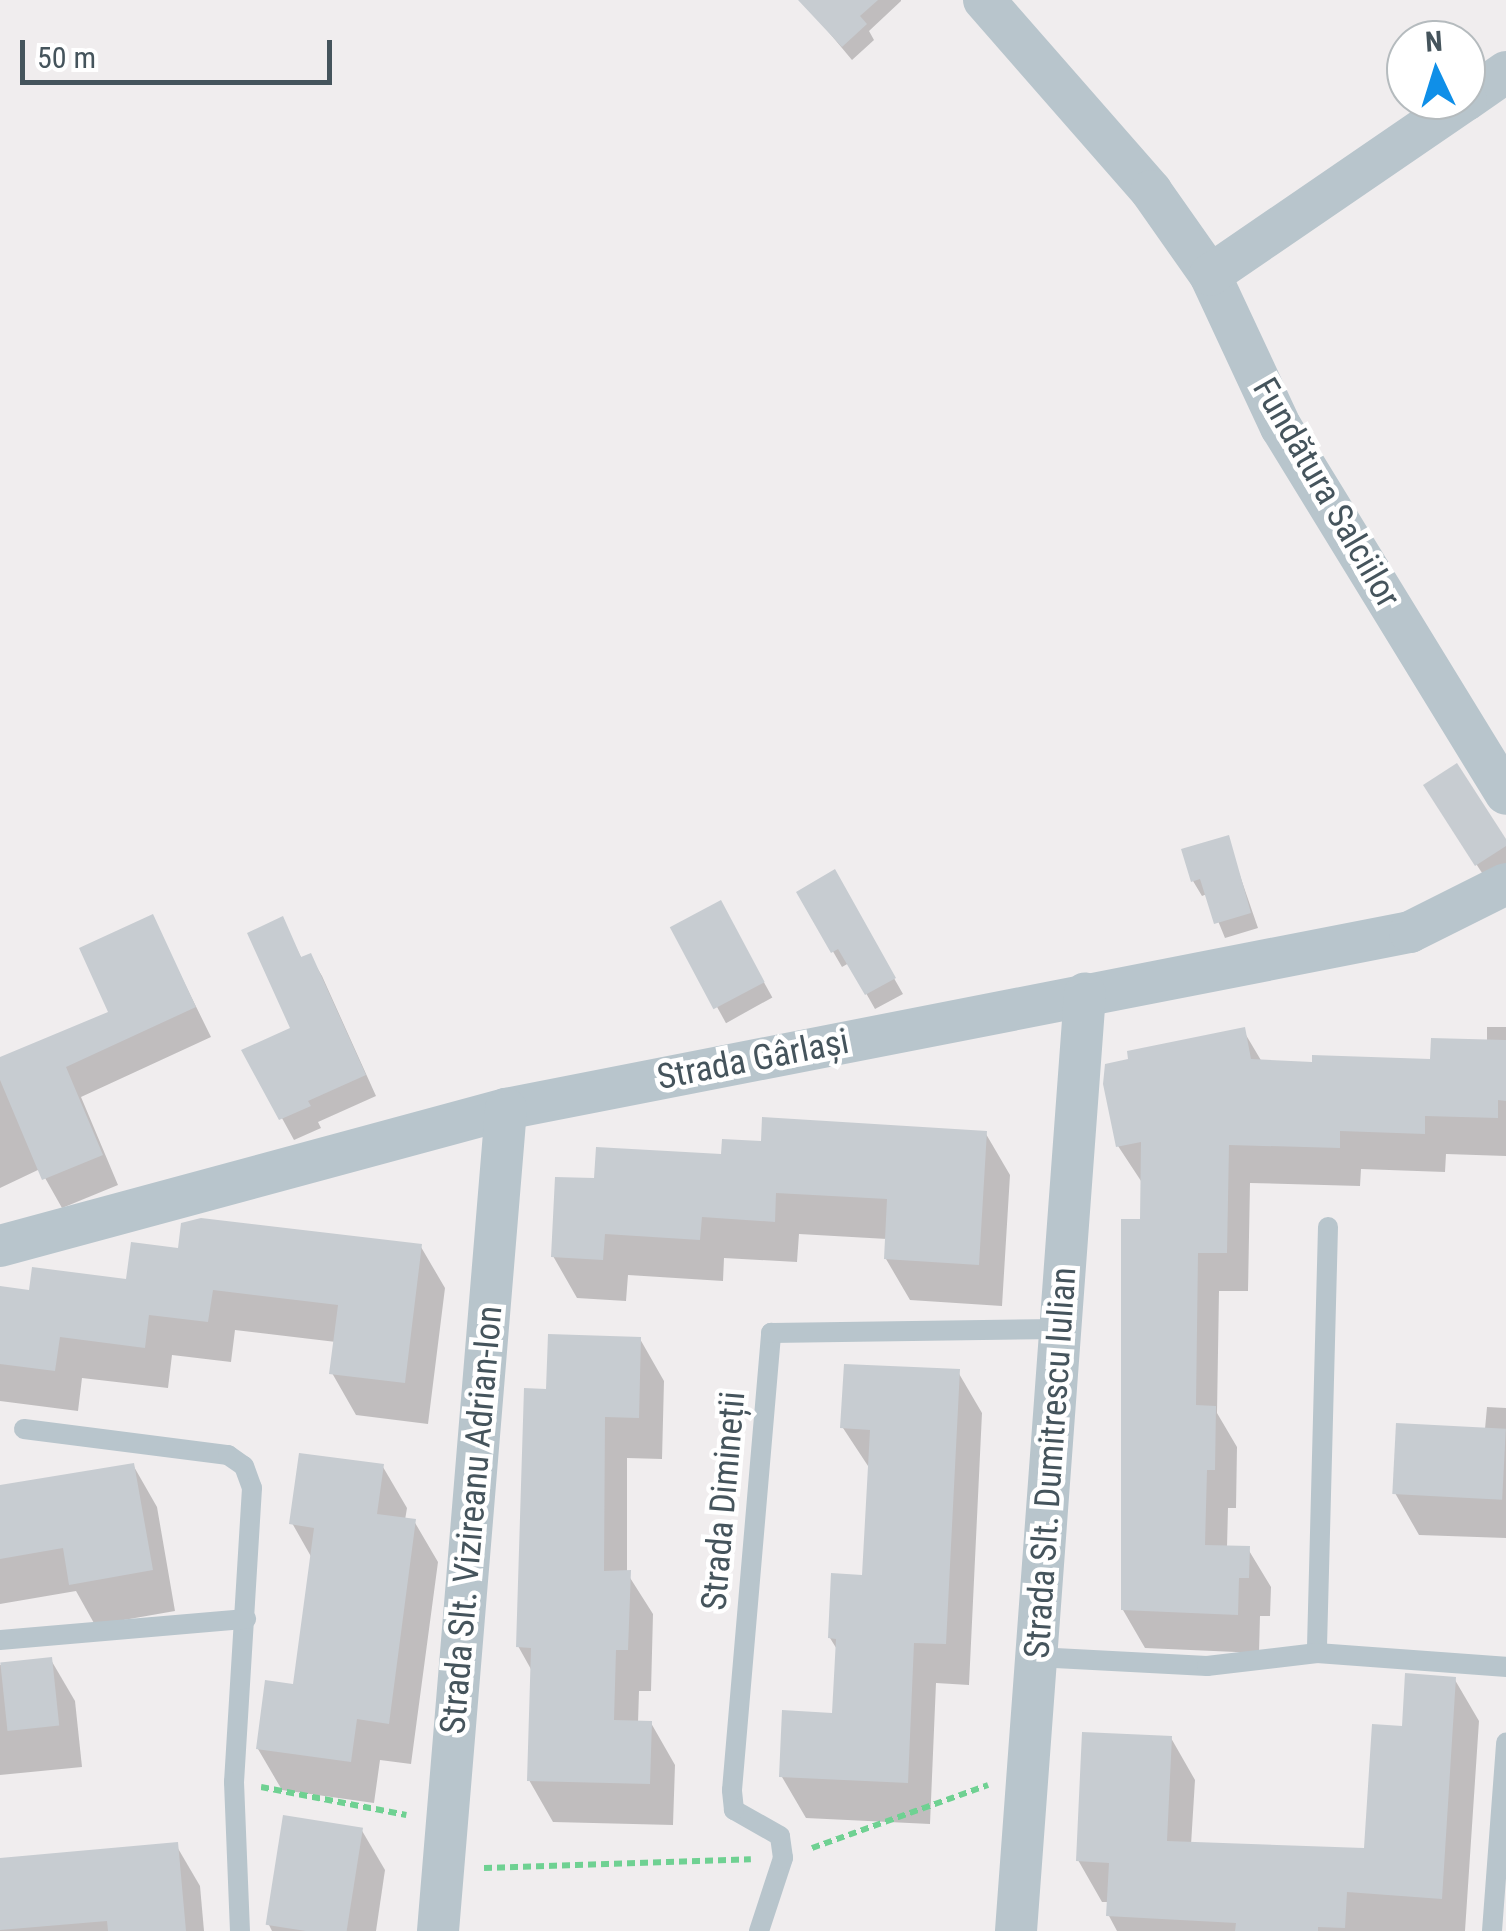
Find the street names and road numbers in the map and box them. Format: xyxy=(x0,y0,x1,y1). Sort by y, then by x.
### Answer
street label: Fundătura Salciilor xyxy=(1243,371,1409,615)
street label: Strada Gârlași xyxy=(654,1021,852,1099)
street label: Strada Slt. Dumitrescu Iulian xyxy=(1016,1266,1086,1660)
street label: Strada Slt. Vizireanu Adrian-Ion xyxy=(432,1304,512,1736)
street label: Strada Dimineții xyxy=(694,1390,754,1612)

